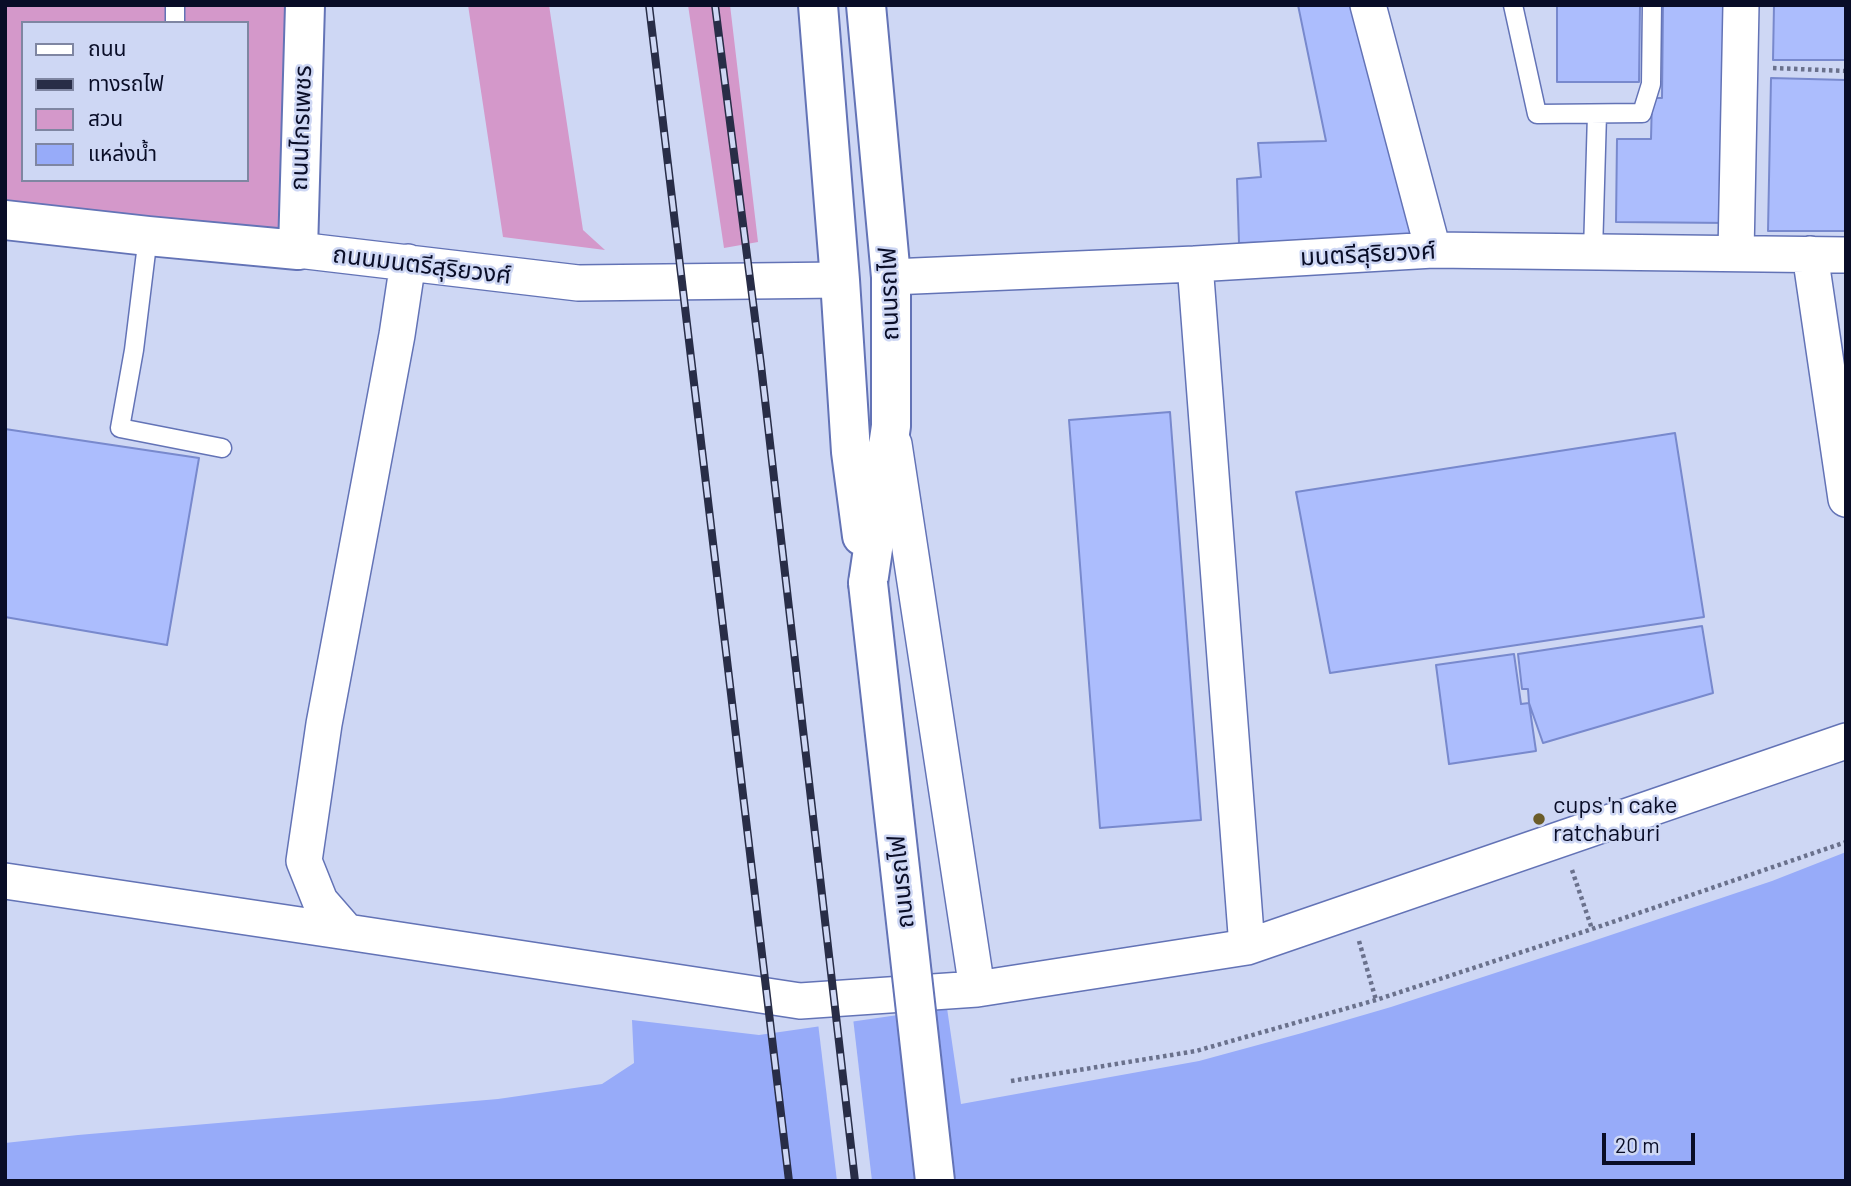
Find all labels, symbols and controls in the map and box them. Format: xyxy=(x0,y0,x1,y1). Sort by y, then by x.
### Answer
legend xyxy=(21,21,248,182)
text: ถนน xyxy=(88,35,126,60)
street label: ถนนไกรเพชร xyxy=(284,65,318,191)
text: ทางรถไฟ xyxy=(88,70,164,95)
text: สวน xyxy=(88,105,123,130)
text: แหล่งน้ำ xyxy=(88,140,157,165)
street label: มนตรีสุริยวงศ์ xyxy=(1299,236,1437,272)
street label: ถนนมนตรีสุริยวงศ์ xyxy=(331,240,513,290)
street label: ถนนรถไฟ xyxy=(873,247,905,341)
place label: cups 'n cake ratchaburi xyxy=(1553,791,1677,847)
marker: cups 'n cake ratchaburi xyxy=(1531,811,1547,827)
street label: ถนนรถไฟ xyxy=(882,834,920,930)
scale bar xyxy=(1606,1120,1699,1164)
text: 20 m xyxy=(1615,1132,1660,1157)

